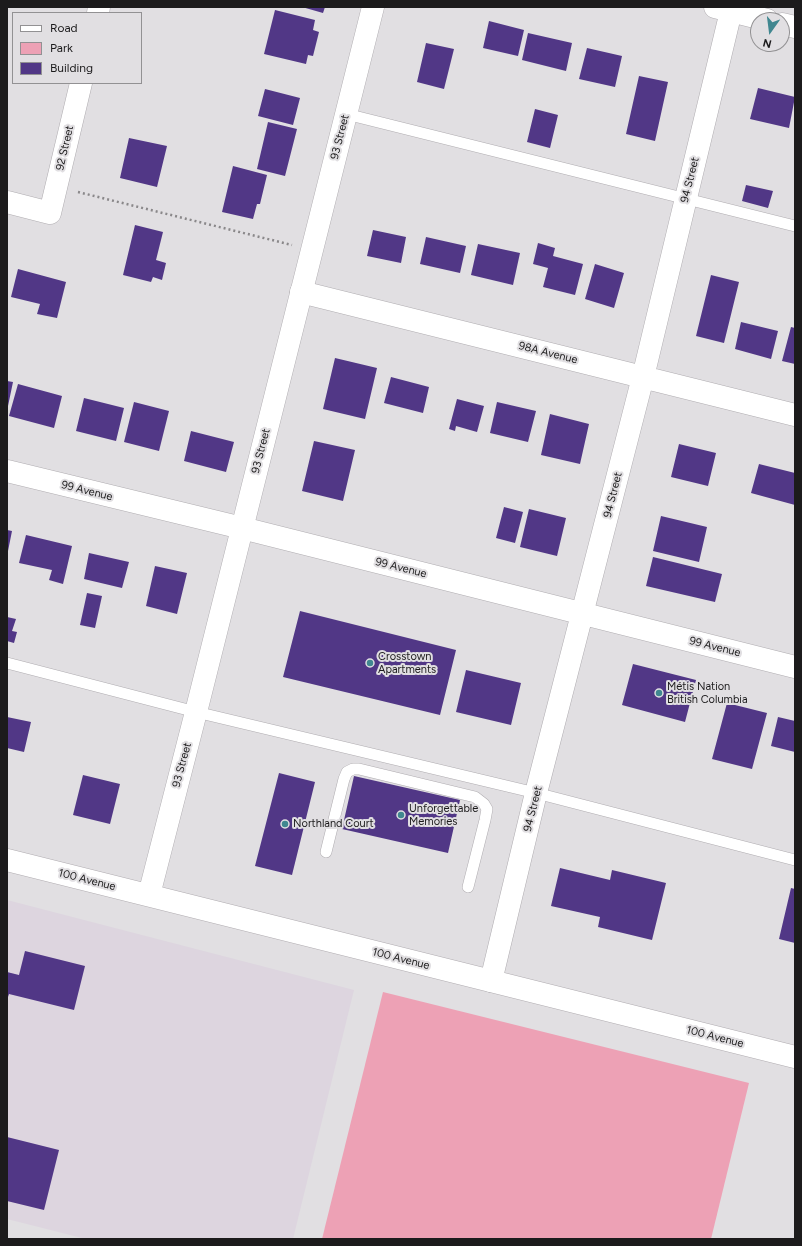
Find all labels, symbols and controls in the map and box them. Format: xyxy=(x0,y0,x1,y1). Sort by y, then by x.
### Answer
legend xyxy=(12,12,142,84)
north arrow xyxy=(750,12,790,52)
text: Road xyxy=(50,21,78,35)
text: N xyxy=(762,36,773,50)
text: Park xyxy=(50,41,73,55)
text: Building xyxy=(50,61,93,75)
street label: 93 Street xyxy=(328,113,352,161)
street label: 92 Street xyxy=(53,124,77,172)
street label: 94 Street xyxy=(678,156,702,204)
street label: 98A Avenue xyxy=(517,339,579,367)
street label: 93 Street xyxy=(249,427,273,475)
street label: 94 Street xyxy=(601,471,625,519)
street label: 99 Avenue xyxy=(60,478,114,504)
street label: 99 Avenue xyxy=(374,555,428,581)
street label: 99 Avenue xyxy=(688,634,742,660)
place label: Crosstown Apartments xyxy=(378,650,436,676)
marker: Crosstown Apartments xyxy=(365,658,375,668)
place label: Métis Nation British Columbia xyxy=(667,680,748,706)
marker: Métis Nation British Columbia xyxy=(654,688,664,698)
street label: 93 Street xyxy=(170,741,194,789)
street label: 94 Street xyxy=(521,785,545,833)
place label: Unforgettable Memories xyxy=(409,802,478,828)
marker: Unforgettable Memories xyxy=(396,810,406,820)
place label: Northland Court xyxy=(293,817,374,831)
marker: Northland Court xyxy=(280,819,290,829)
street label: 100 Avenue xyxy=(57,867,117,893)
street label: 100 Avenue xyxy=(371,946,431,972)
street label: 100 Avenue xyxy=(685,1024,745,1050)

